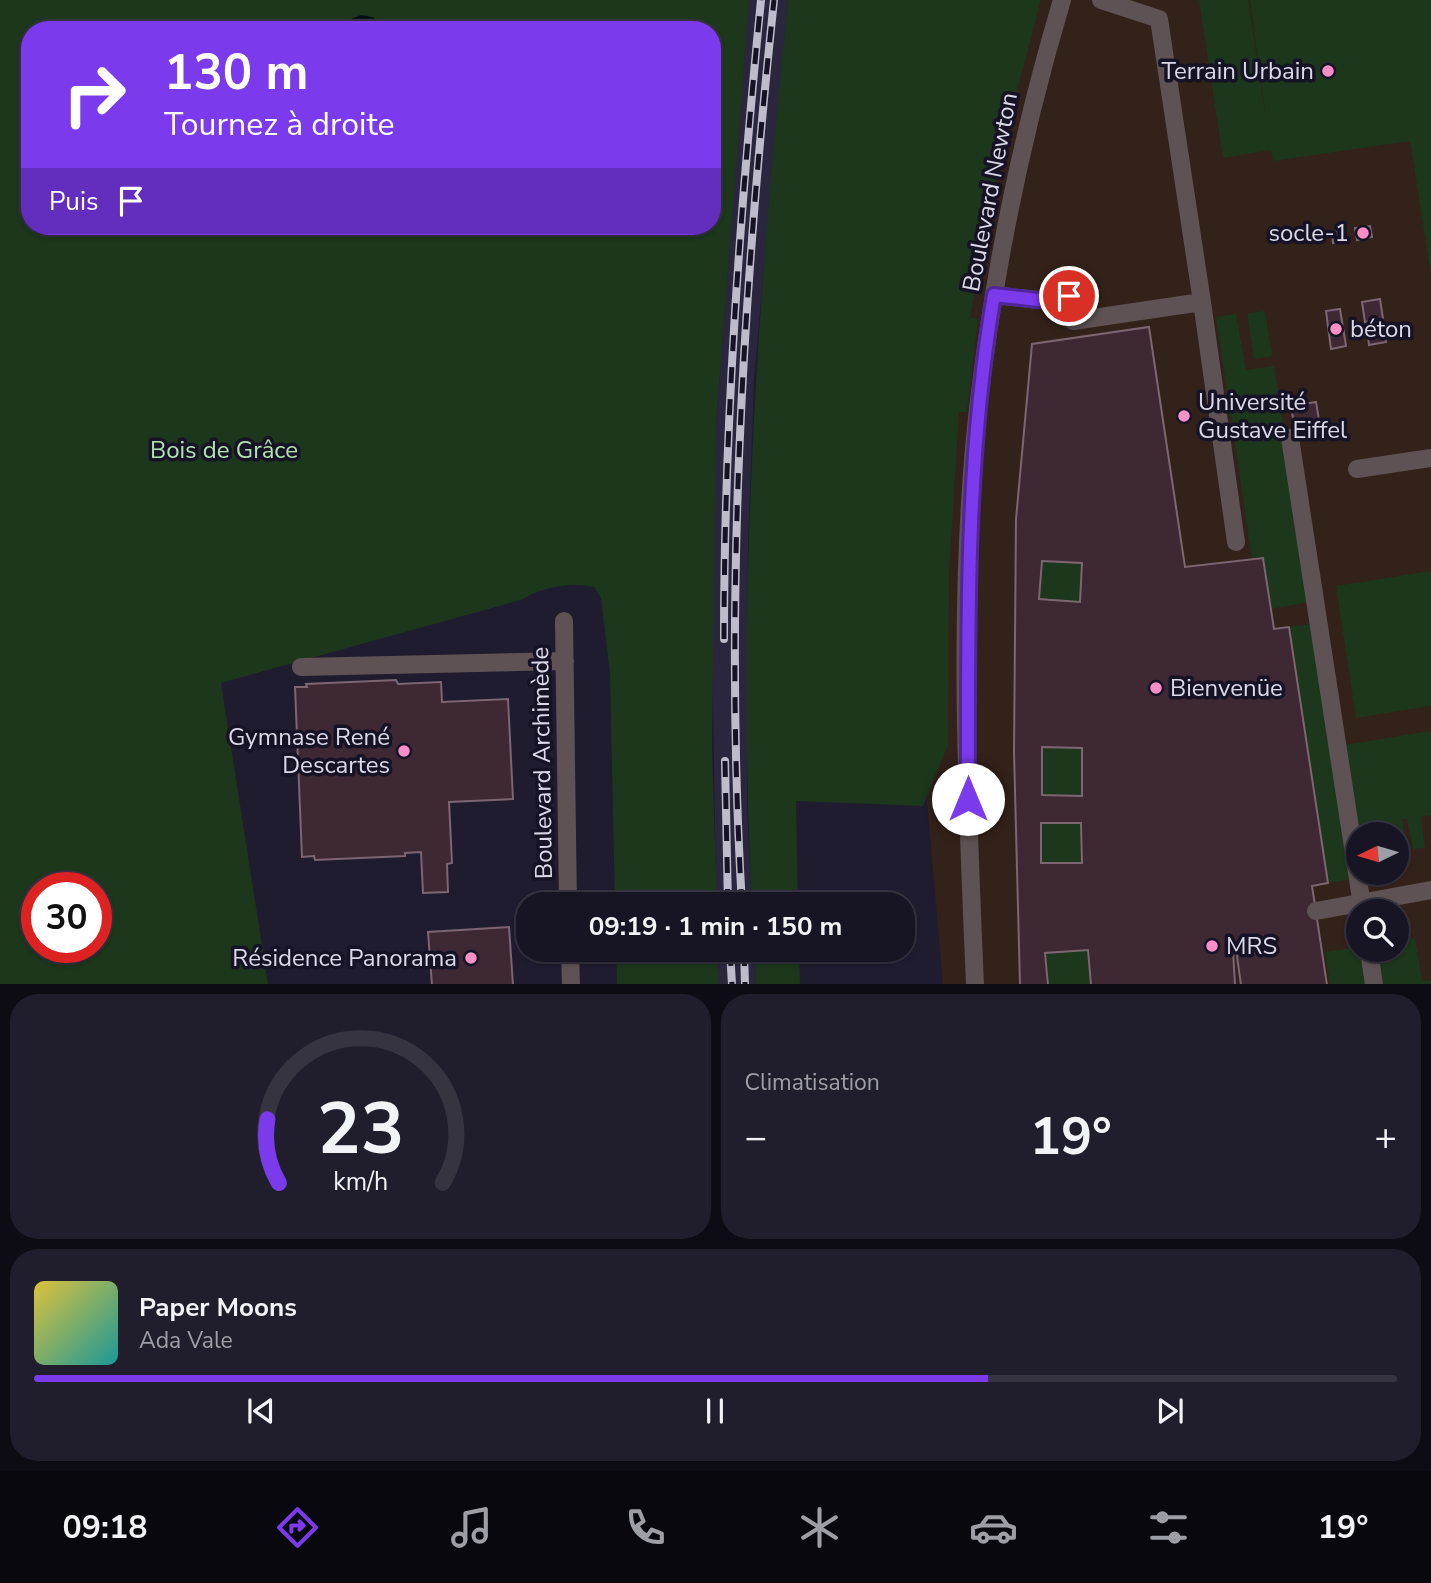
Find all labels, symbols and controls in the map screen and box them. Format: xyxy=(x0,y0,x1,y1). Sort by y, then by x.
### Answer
text: 130 m xyxy=(164,39,308,106)
icon: right xyxy=(49,49,140,140)
place label: Terrain Urbain xyxy=(1161,55,1314,87)
marker: Terrain Urbain xyxy=(1320,63,1336,79)
street label: Boulevard Newton xyxy=(955,90,1025,294)
text: Tournez à droite xyxy=(164,103,395,146)
icon: arrive xyxy=(112,182,150,220)
text: Puis xyxy=(49,184,98,219)
place label: socle-1 xyxy=(1268,217,1349,249)
marker: socle-1 xyxy=(1355,225,1371,241)
pin xyxy=(1039,266,1099,326)
icon: arrive xyxy=(1050,277,1088,315)
place label: béton xyxy=(1350,313,1412,345)
marker: béton xyxy=(1328,321,1344,337)
place label: Université Gustave Eiffel xyxy=(1198,386,1347,446)
marker: Université Gustave Eiffel xyxy=(1176,408,1192,424)
park label: Bois de Grâce xyxy=(150,434,298,466)
street label: Boulevard Archimède xyxy=(524,647,560,879)
place label: Bienvenüe xyxy=(1170,672,1283,704)
marker: Bienvenüe xyxy=(1148,680,1164,696)
place label: Gymnase René Descartes xyxy=(228,721,390,781)
marker: Gymnase René Descartes xyxy=(396,743,412,759)
position arrow xyxy=(931,762,1005,836)
north arrow xyxy=(1346,822,1409,886)
map controls xyxy=(1346,822,1409,962)
speed limit sign: 30 xyxy=(21,872,112,963)
button: search xyxy=(1346,899,1409,962)
text: 09:19 · 1 min · 150 m xyxy=(589,909,842,944)
place label: MRS xyxy=(1226,930,1277,962)
marker: MRS xyxy=(1204,938,1220,954)
place label: Résidence Panorama xyxy=(232,942,457,974)
marker: Résidence Panorama xyxy=(463,950,479,966)
text: Climatisation xyxy=(745,1067,880,1098)
text: 23 xyxy=(317,1079,404,1179)
text: 19° xyxy=(1030,1101,1112,1172)
text: − xyxy=(745,1112,767,1163)
text: + xyxy=(1374,1112,1397,1163)
text: km/h xyxy=(333,1164,388,1198)
text: Paper Moons xyxy=(139,1290,297,1325)
text: Ada Vale xyxy=(139,1325,233,1356)
icon: previous xyxy=(242,1392,280,1430)
icon: pause xyxy=(696,1392,734,1430)
icon: next xyxy=(1151,1392,1189,1430)
icon: directions xyxy=(273,1503,322,1552)
icon: music xyxy=(447,1503,496,1552)
icon: phone xyxy=(621,1503,670,1552)
icon: climate xyxy=(795,1503,844,1552)
icon: car xyxy=(969,1503,1018,1552)
icon: filters xyxy=(1144,1503,1193,1552)
text: 09:18 xyxy=(63,1506,147,1549)
text: 19° xyxy=(1318,1506,1368,1549)

